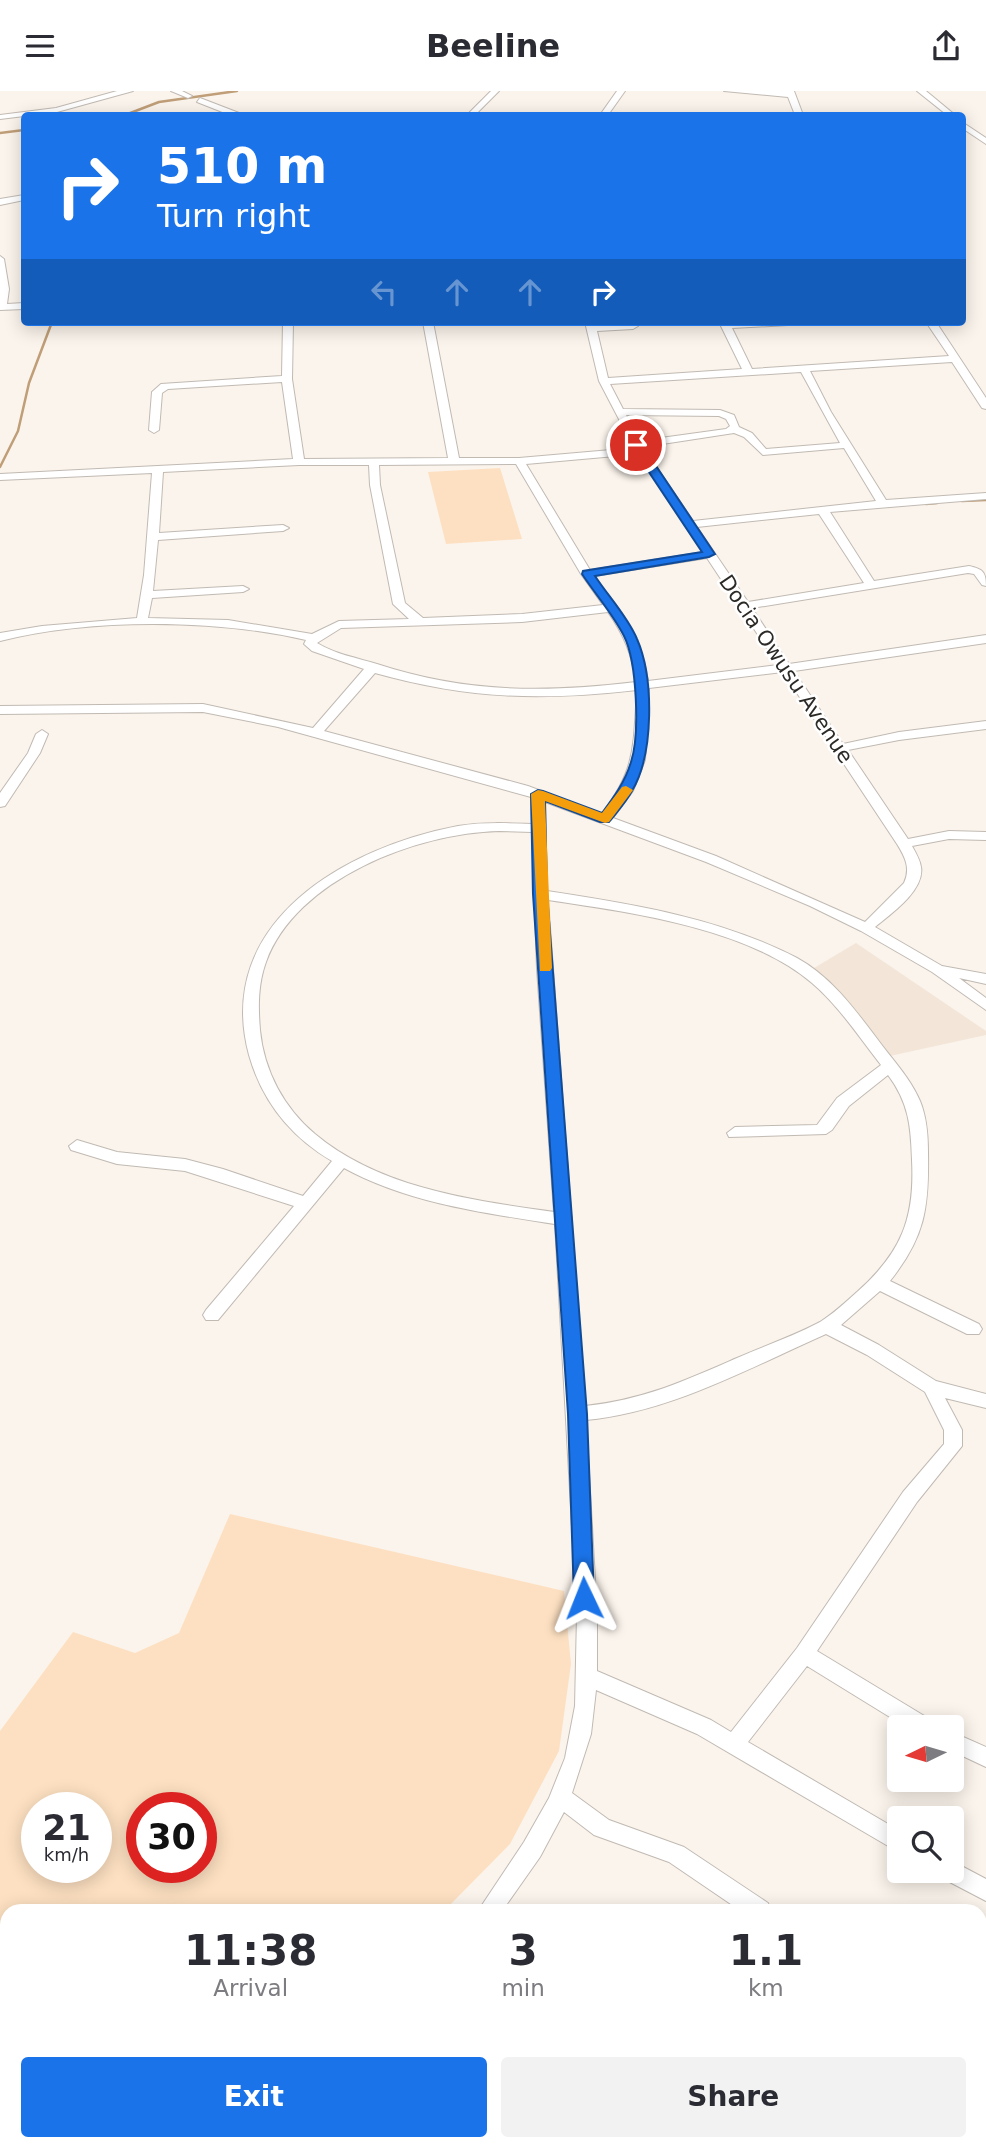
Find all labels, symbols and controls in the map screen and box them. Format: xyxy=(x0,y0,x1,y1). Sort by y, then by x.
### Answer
icon: menu xyxy=(21,27,59,65)
text: Beeline xyxy=(426,27,560,65)
icon: share xyxy=(927,27,965,65)
text: 510 m xyxy=(157,138,327,195)
icon: right xyxy=(42,140,133,231)
text: Turn right xyxy=(157,197,310,235)
icon: left xyxy=(365,273,403,311)
icon: ahead xyxy=(438,273,476,311)
icon: ahead xyxy=(511,273,549,311)
icon: right xyxy=(584,273,622,311)
pin xyxy=(606,415,666,475)
icon: arrive xyxy=(617,426,655,464)
street label: Docia Owusu Avenue xyxy=(714,570,858,768)
position arrow xyxy=(547,1561,621,1635)
north arrow xyxy=(887,1715,964,1792)
map controls xyxy=(887,1715,964,1883)
speed limit sign: 30 xyxy=(126,1792,217,1883)
button: search xyxy=(887,1806,964,1883)
text: 21 xyxy=(42,1808,91,1848)
text: km/h xyxy=(44,1844,89,1865)
text: 11:38 xyxy=(184,1926,318,1975)
text: 3 xyxy=(509,1926,538,1975)
text: 1.1 xyxy=(729,1926,803,1975)
text: Arrival xyxy=(213,1975,288,2001)
text: min xyxy=(501,1975,545,2001)
text: km xyxy=(748,1975,784,2001)
button: Exit xyxy=(21,2057,487,2137)
button: Share xyxy=(501,2057,966,2137)

